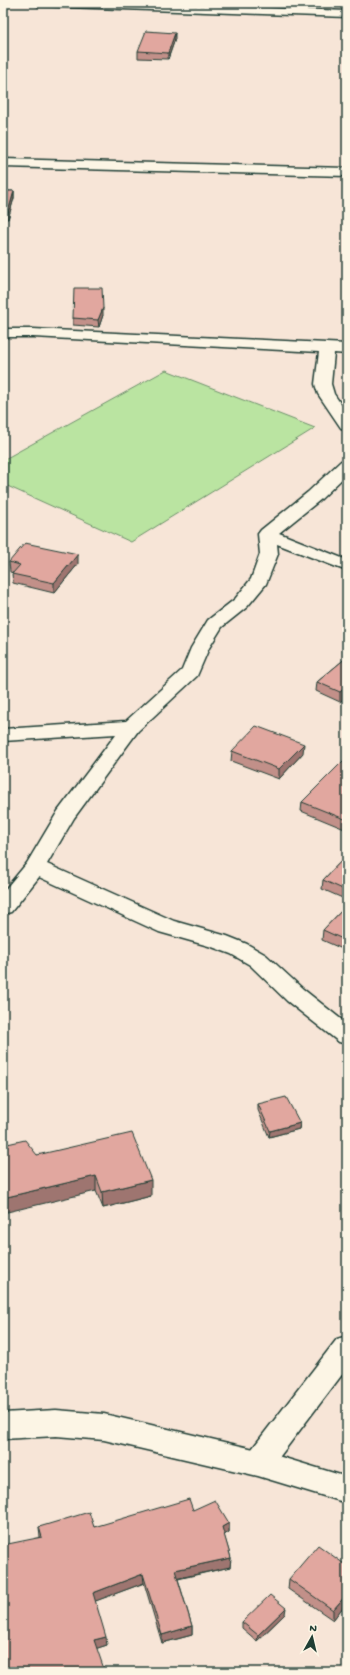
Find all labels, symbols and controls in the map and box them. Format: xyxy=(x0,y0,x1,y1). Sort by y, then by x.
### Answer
north arrow xyxy=(292,1617,332,1657)
text: N xyxy=(309,1623,318,1636)

